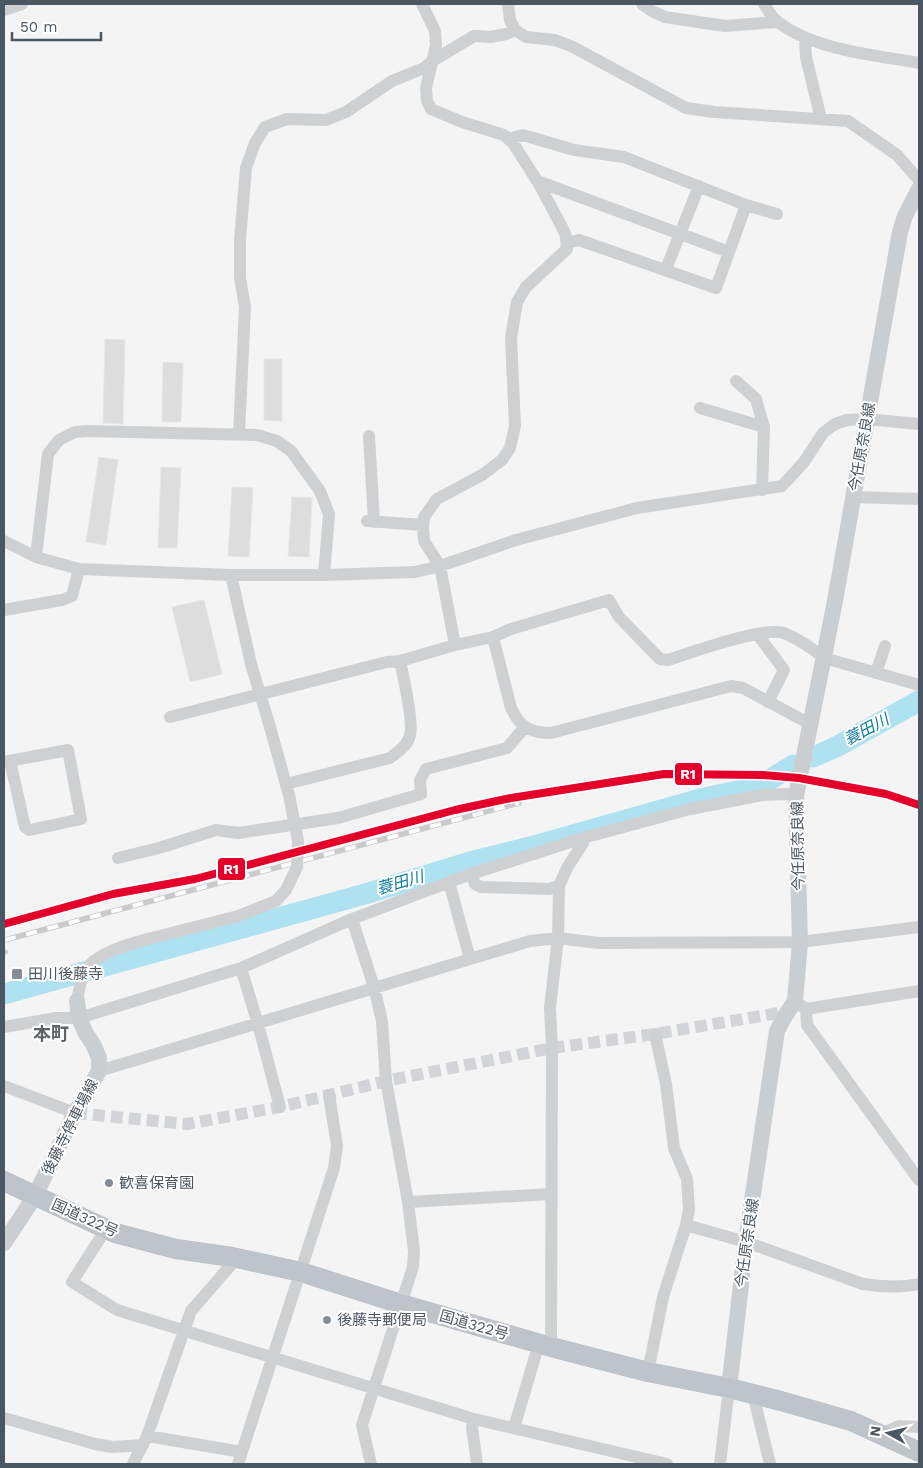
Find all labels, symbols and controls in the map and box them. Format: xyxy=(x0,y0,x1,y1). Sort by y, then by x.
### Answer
scale bar xyxy=(12,10,101,42)
text: 50 m xyxy=(20,18,57,36)
street label: 今任原奈良線 xyxy=(845,401,879,493)
water label: 蓑田川 xyxy=(841,709,894,749)
line badge: R1 xyxy=(674,762,703,786)
text: R1 xyxy=(680,766,696,782)
street label: 今任原奈良線 xyxy=(788,801,808,891)
line badge: R1 xyxy=(217,857,246,881)
text: R1 xyxy=(223,861,239,877)
water label: 蓑田川 xyxy=(374,866,428,898)
place label: 田川後藤寺 xyxy=(28,965,103,983)
marker: 田川後藤寺 xyxy=(10,967,24,981)
district label: 本町 xyxy=(33,1023,69,1044)
street label: 後藤寺停車場線 xyxy=(38,1076,102,1178)
place label: 歓喜保育園 xyxy=(119,1174,194,1192)
marker: 歓喜保育園 xyxy=(103,1177,115,1189)
street label: 国道322号 xyxy=(49,1195,121,1241)
street label: 今任原奈良線 xyxy=(732,1197,762,1289)
street label: 国道322号 xyxy=(437,1307,511,1343)
place label: 後藤寺郵便局 xyxy=(337,1311,427,1329)
marker: 後藤寺郵便局 xyxy=(321,1314,333,1326)
north arrow xyxy=(863,1408,913,1458)
text: N xyxy=(866,1425,884,1437)

